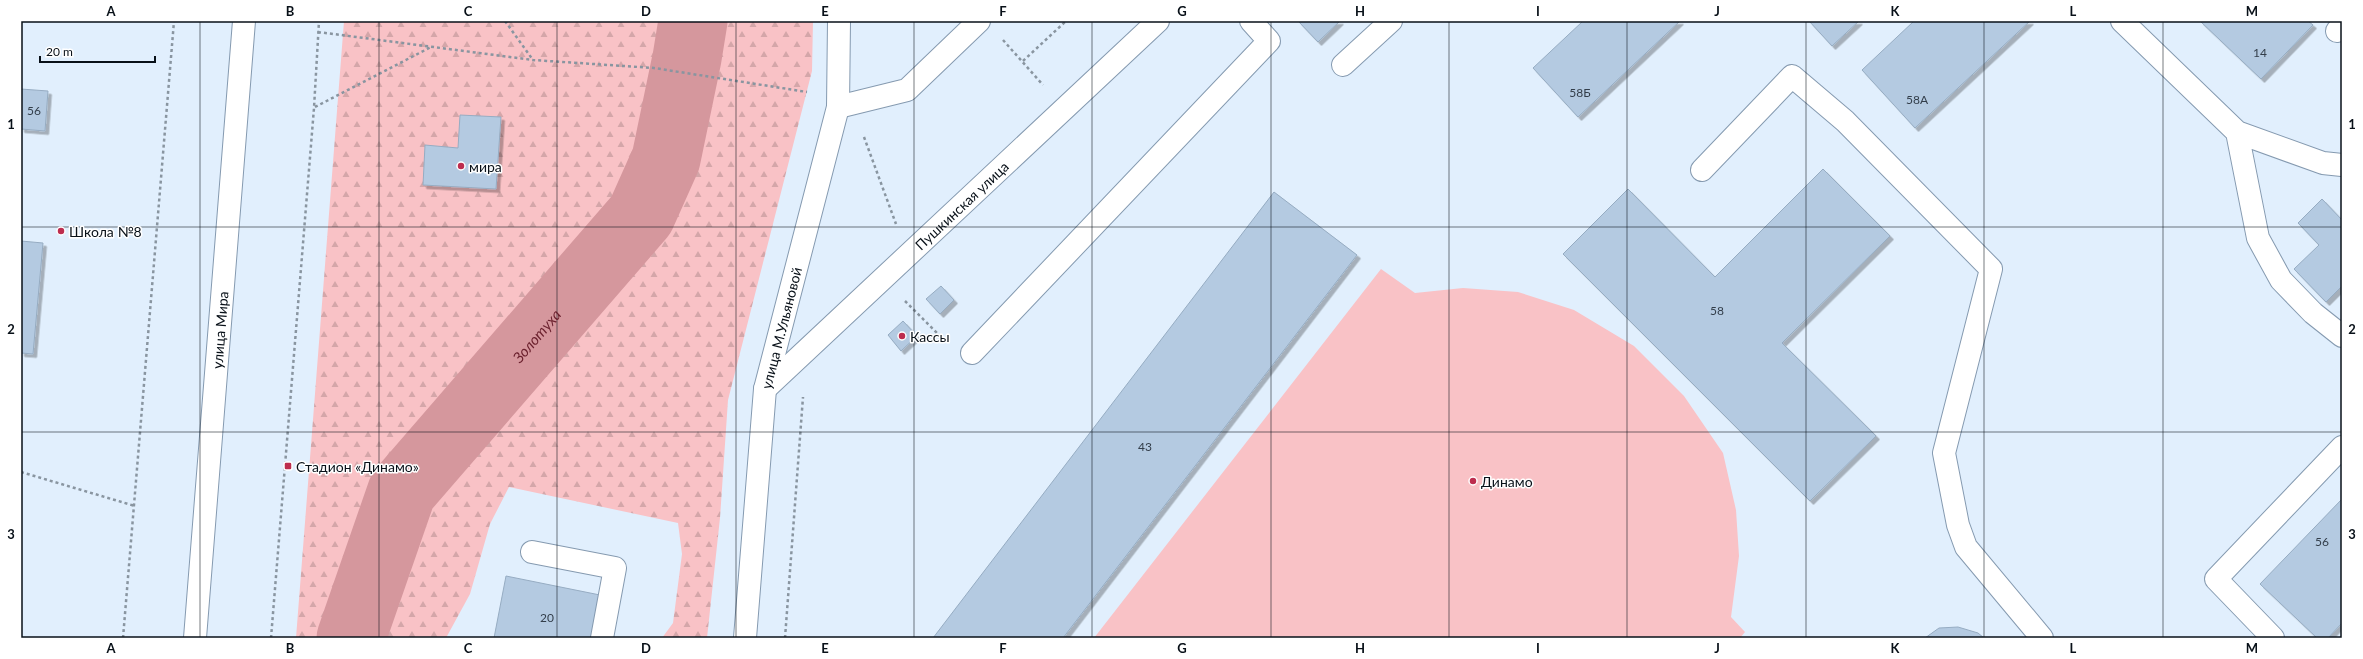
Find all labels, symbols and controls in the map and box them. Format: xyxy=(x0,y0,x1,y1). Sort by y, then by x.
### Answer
text: A xyxy=(105,3,116,19)
text: B xyxy=(286,3,295,19)
text: C xyxy=(464,3,473,19)
text: D xyxy=(641,3,651,19)
text: E xyxy=(821,3,829,19)
text: F xyxy=(999,3,1007,19)
text: G xyxy=(1177,3,1187,19)
text: H xyxy=(1355,3,1365,19)
text: I xyxy=(1536,3,1540,19)
text: J xyxy=(1714,3,1720,19)
text: K xyxy=(1891,3,1901,19)
text: L xyxy=(2070,3,2077,19)
text: M xyxy=(2246,3,2258,19)
scale bar xyxy=(40,38,155,64)
text: 20 m xyxy=(46,44,73,59)
house number: 14 xyxy=(2253,45,2267,60)
house number: 58Б xyxy=(1569,85,1591,100)
house number: 58А xyxy=(1906,92,1929,107)
house number: 56 xyxy=(27,103,41,118)
text: 1 xyxy=(7,116,15,132)
text: 1 xyxy=(2348,116,2356,132)
street label: Пушкинская улица xyxy=(911,157,1012,253)
place label: мира xyxy=(469,158,502,175)
marker: мира xyxy=(456,161,466,171)
place label: Школа №8 xyxy=(69,223,142,240)
marker: Школа №8 xyxy=(56,226,66,236)
street label: улица М.Ульяновой xyxy=(757,265,805,391)
street label: улица Мира xyxy=(208,291,231,369)
house number: 58 xyxy=(1710,303,1724,318)
water label: Золотуха xyxy=(508,305,565,367)
text: 2 xyxy=(7,321,15,337)
text: 2 xyxy=(2348,321,2356,337)
place label: Кассы xyxy=(910,328,950,345)
marker: Кассы xyxy=(897,331,907,341)
house number: 43 xyxy=(1138,439,1152,454)
place label: Стадион «Динамо» xyxy=(296,458,419,475)
marker: Стадион «Динамо» xyxy=(283,461,293,471)
place label: Динамо xyxy=(1481,473,1533,490)
marker: Динамо xyxy=(1468,476,1478,486)
text: 3 xyxy=(7,526,15,542)
text: 3 xyxy=(2348,526,2356,542)
house number: 56 xyxy=(2315,534,2329,549)
house number: 20 xyxy=(540,610,554,625)
text: A xyxy=(105,640,116,656)
text: B xyxy=(286,640,295,656)
text: C xyxy=(464,640,473,656)
text: D xyxy=(641,640,651,656)
text: E xyxy=(821,640,829,656)
text: F xyxy=(999,640,1007,656)
text: G xyxy=(1177,640,1187,656)
text: H xyxy=(1355,640,1365,656)
text: I xyxy=(1536,640,1540,656)
text: J xyxy=(1714,640,1720,656)
text: K xyxy=(1891,640,1901,656)
text: L xyxy=(2070,640,2077,656)
text: M xyxy=(2246,640,2258,656)

